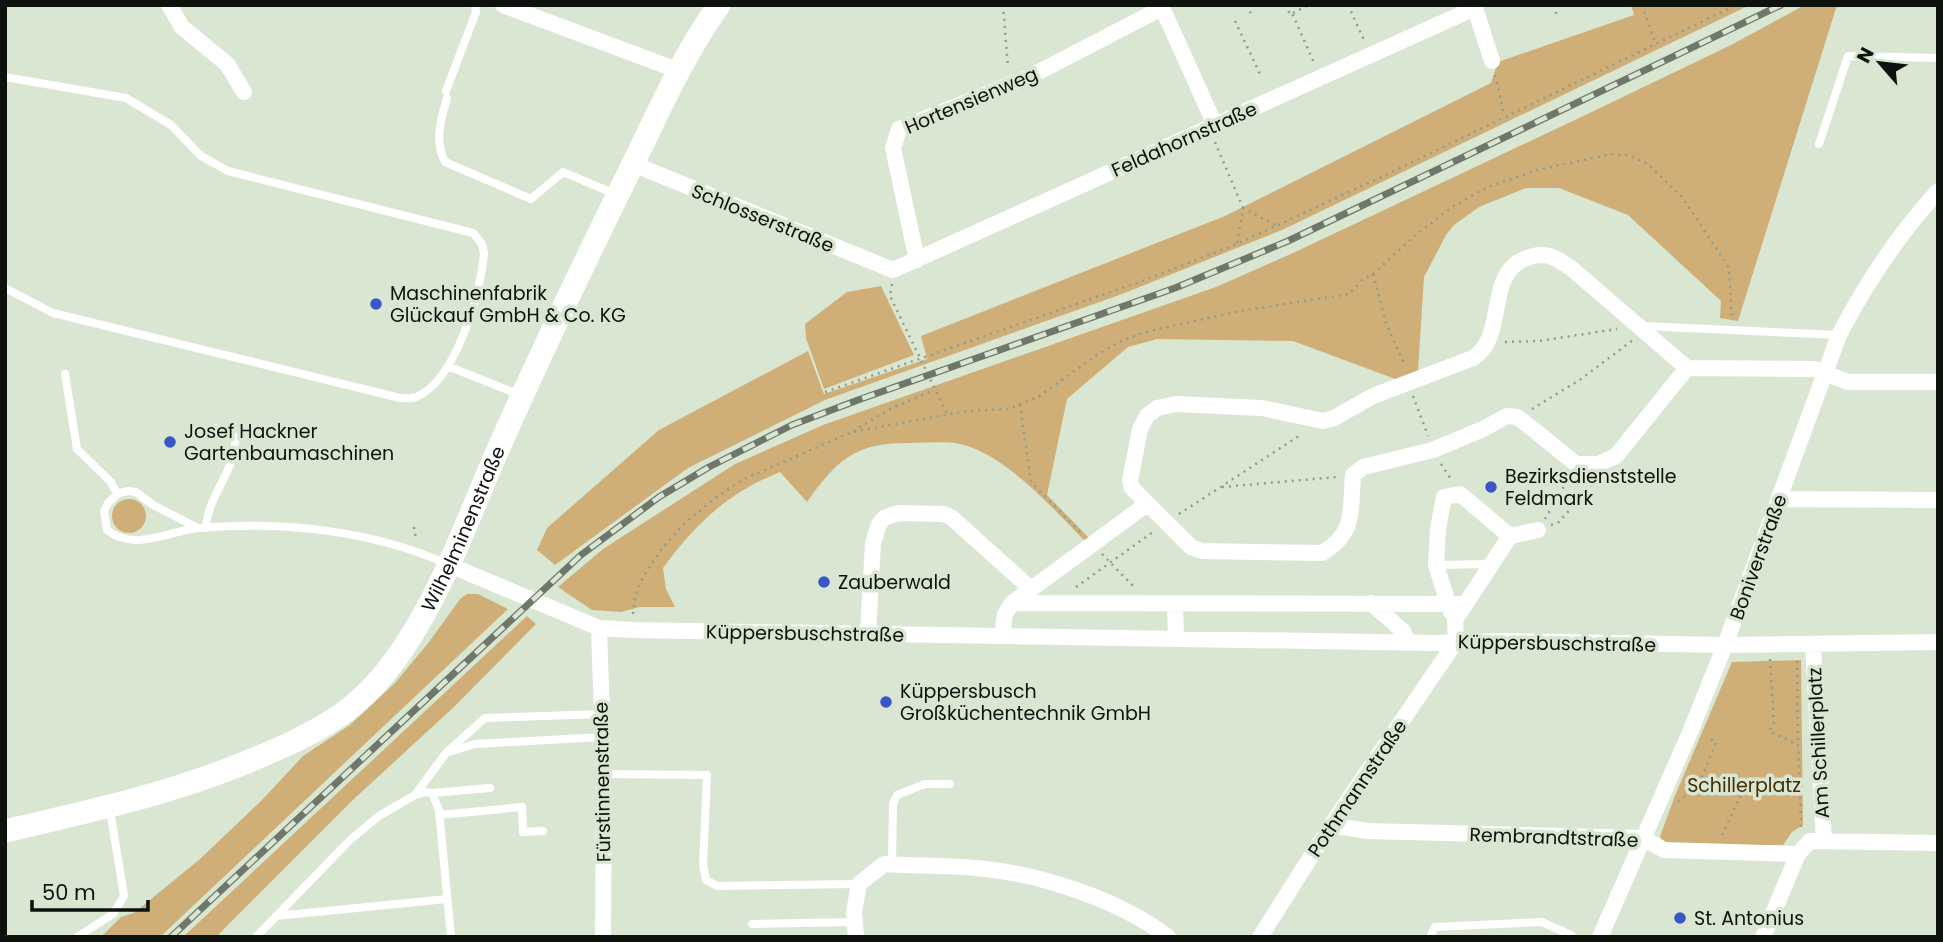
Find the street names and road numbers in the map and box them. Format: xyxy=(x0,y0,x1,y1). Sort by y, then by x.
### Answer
street label: Hortensienweg xyxy=(901,60,1042,141)
street label: Feldahornstraße xyxy=(1107,95,1261,184)
street label: Schlosserstraße xyxy=(687,177,838,259)
street label: Wilhelminenstraße xyxy=(415,442,512,616)
street label: Boniverstraße xyxy=(1723,491,1794,624)
street label: Küppersbuschstraße xyxy=(706,618,904,649)
street label: Küppersbuschstraße xyxy=(1458,628,1656,659)
street label: Am Schillerplatz xyxy=(1801,667,1836,819)
street label: Fürstinnenstraße xyxy=(588,702,617,862)
street label: Pothmannstraße xyxy=(1301,714,1413,862)
street label: Rembrandtstraße xyxy=(1469,821,1639,854)

